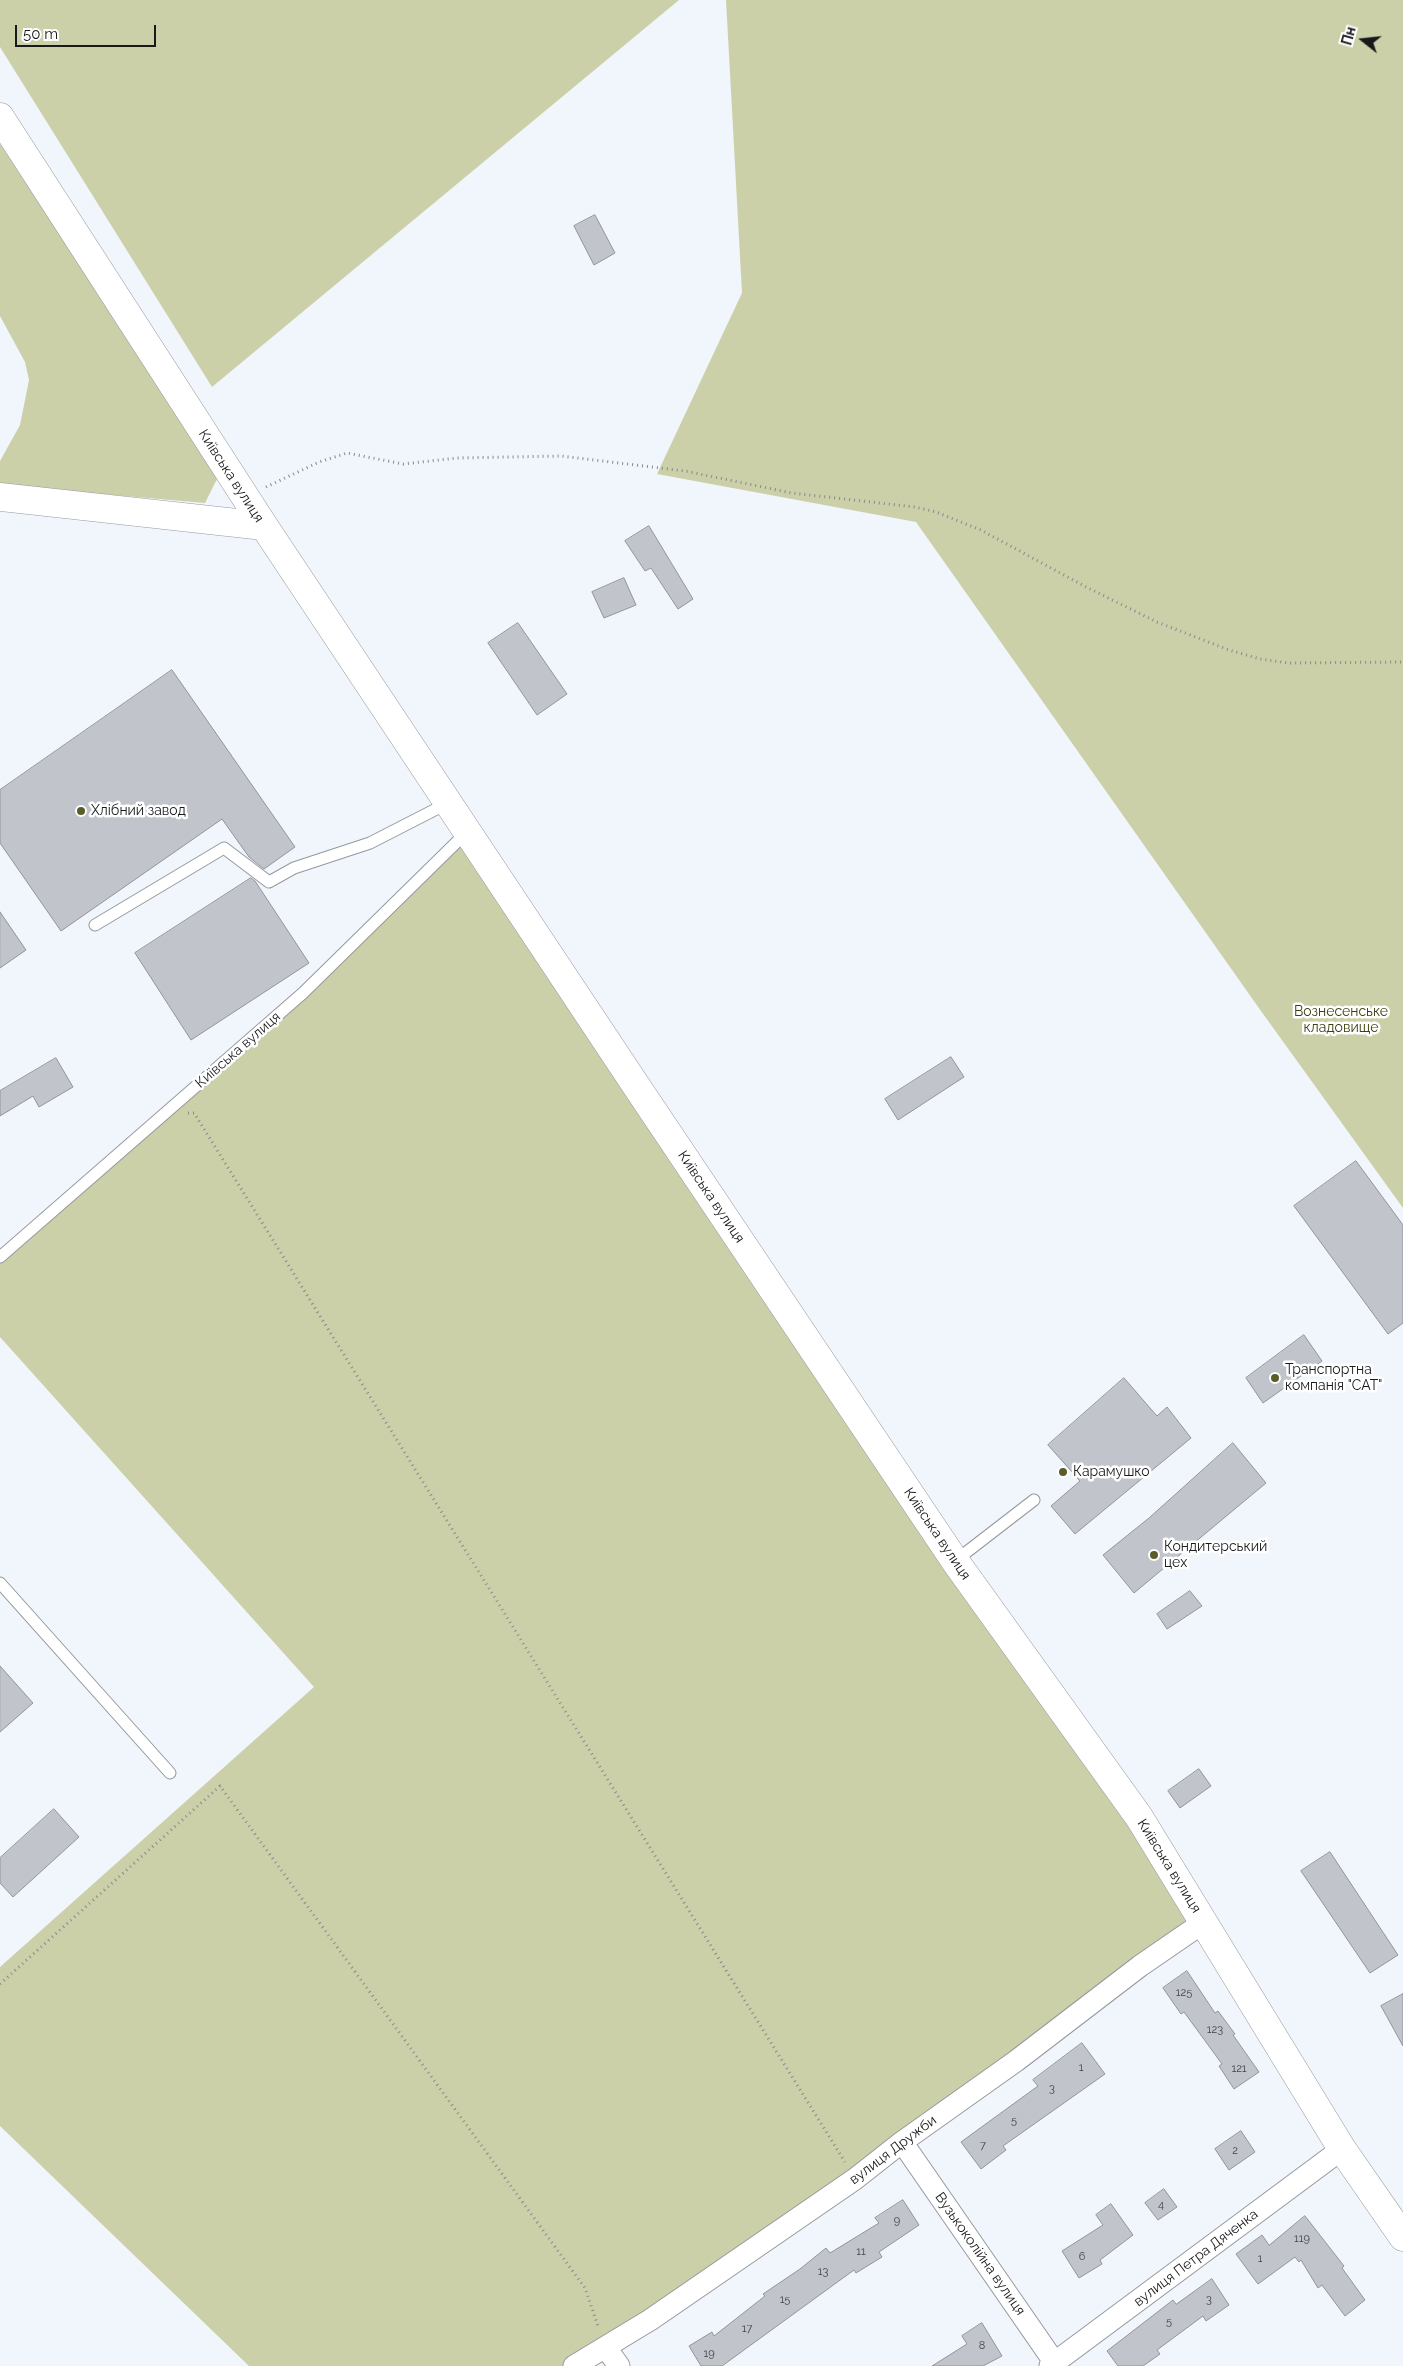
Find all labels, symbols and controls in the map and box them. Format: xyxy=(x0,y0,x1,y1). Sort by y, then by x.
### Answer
scale bar xyxy=(18,15,159,47)
north arrow xyxy=(1338,15,1388,65)
text: 50 m xyxy=(23,25,58,43)
text: Пн xyxy=(1338,25,1359,47)
street label: Київська вулиця xyxy=(195,426,267,526)
place label: Хлібний завод xyxy=(91,803,186,819)
marker: Хлібний завод xyxy=(75,805,87,817)
park label: Вознесенське кладовище xyxy=(1294,1004,1388,1036)
street label: Київська вулиця xyxy=(192,1008,284,1092)
street label: Київська вулиця xyxy=(674,1148,748,1246)
place label: Транспортна компанія "САТ" xyxy=(1285,1362,1382,1394)
marker: Транспортна компанія "САТ" xyxy=(1269,1372,1281,1384)
place label: Карамушко xyxy=(1073,1464,1150,1480)
marker: Карамушко xyxy=(1057,1466,1069,1478)
street label: Київська вулиця xyxy=(900,1485,974,1583)
place label: Кондитерський цех xyxy=(1164,1539,1267,1571)
marker: Кондитерський цех xyxy=(1148,1549,1160,1561)
street label: Київська вулиця xyxy=(1133,1816,1205,1916)
house number: 125 xyxy=(1176,1986,1192,2000)
house number: 123 xyxy=(1207,2023,1223,2037)
house number: 1 xyxy=(1079,2061,1083,2075)
house number: 121 xyxy=(1231,2062,1247,2076)
house number: 3 xyxy=(1049,2082,1055,2096)
street label: вулиця Дружби xyxy=(846,2112,940,2188)
house number: 5 xyxy=(1011,2114,1017,2128)
house number: 7 xyxy=(980,2139,986,2153)
house number: 2 xyxy=(1232,2144,1238,2158)
street label: Вузькоколійна вулиця xyxy=(931,2189,1029,2319)
house number: 4 xyxy=(1158,2198,1164,2212)
street label: вулиця Петра Дяченка xyxy=(1131,2206,1261,2310)
house number: 9 xyxy=(894,2214,900,2228)
house number: 119 xyxy=(1294,2232,1310,2246)
house number: 11 xyxy=(856,2245,866,2259)
house number: 6 xyxy=(1079,2250,1085,2264)
house number: 1 xyxy=(1258,2252,1262,2266)
house number: 13 xyxy=(818,2265,828,2279)
house number: 15 xyxy=(780,2293,790,2307)
house number: 3 xyxy=(1206,2293,1212,2307)
house number: 5 xyxy=(1166,2315,1172,2329)
house number: 17 xyxy=(742,2322,752,2336)
house number: 8 xyxy=(979,2339,985,2353)
house number: 19 xyxy=(703,2347,715,2361)

